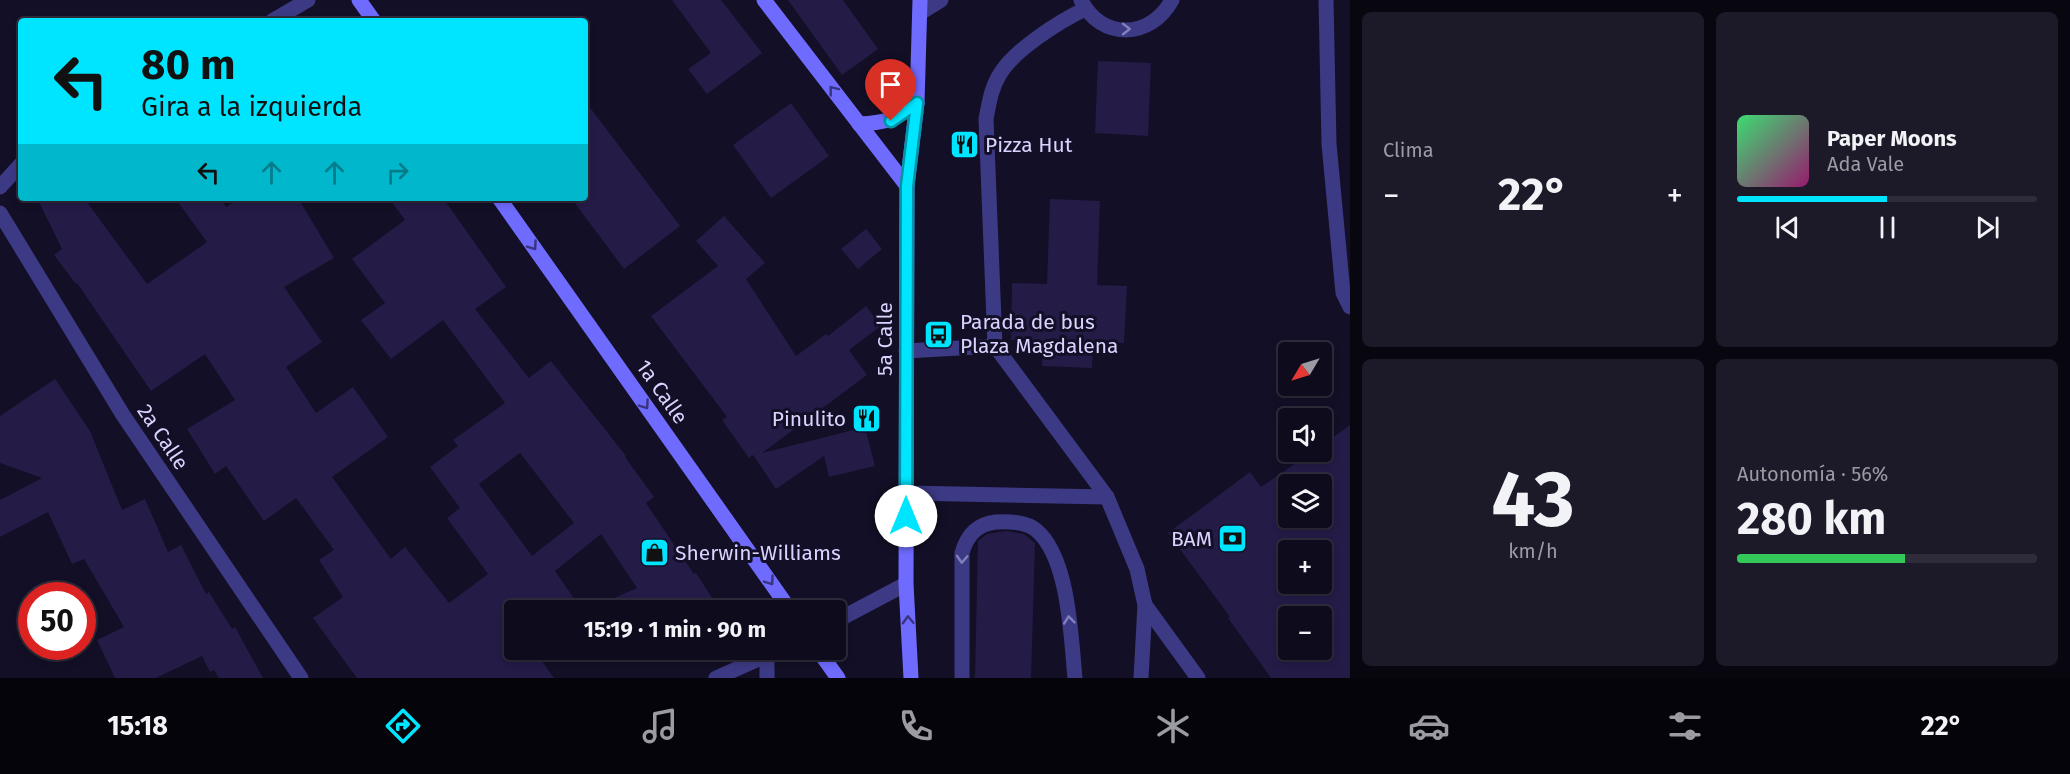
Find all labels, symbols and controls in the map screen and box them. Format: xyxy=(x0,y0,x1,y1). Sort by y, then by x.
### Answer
one-way arrow xyxy=(1122,23,1131,35)
text: 80 m xyxy=(141,40,235,90)
icon: left xyxy=(42,42,120,120)
pin xyxy=(865,59,916,121)
icon: arrive xyxy=(874,68,907,101)
one-way arrow xyxy=(830,85,841,96)
text: Gira a la izquierda xyxy=(141,91,362,123)
text: Paper Moons xyxy=(1827,125,1957,152)
restaurant icon: Pizza Hut xyxy=(948,129,980,161)
place label: Pizza Hut xyxy=(985,132,1073,158)
text: Clima xyxy=(1383,138,1434,162)
text: Ada Vale xyxy=(1827,152,1904,176)
icon: left xyxy=(192,156,225,189)
icon: ahead xyxy=(255,156,288,189)
icon: ahead xyxy=(318,156,351,189)
icon: right xyxy=(381,156,414,189)
text: 22° xyxy=(1498,168,1568,222)
text: − xyxy=(1383,176,1400,216)
text: + xyxy=(1667,176,1683,216)
icon: previous xyxy=(1771,211,1804,244)
icon: pause xyxy=(1871,211,1904,244)
icon: next xyxy=(1971,211,2004,244)
one-way arrow xyxy=(525,239,536,250)
street label: 5a Calle xyxy=(872,302,898,376)
place label: Parada de bus Plaza Magdalena xyxy=(960,309,1118,359)
bus stop icon: Parada de bus Plaza Magdalena xyxy=(923,318,955,350)
north arrow xyxy=(1278,342,1332,396)
map controls xyxy=(1278,342,1332,660)
street label: 1a Calle xyxy=(631,355,693,429)
one-way arrow xyxy=(638,398,649,409)
street label: 2a Calle xyxy=(132,399,194,475)
restaurant icon: Pinulito xyxy=(851,403,883,435)
place label: Pinulito xyxy=(772,406,846,432)
button: sound xyxy=(1278,408,1332,462)
text: 43 xyxy=(1491,453,1575,547)
text: Autonomía · 56% xyxy=(1737,462,1888,486)
button: layers xyxy=(1278,474,1332,528)
position arrow xyxy=(874,484,938,548)
text: 280 km xyxy=(1737,492,1886,546)
bank icon: BAM xyxy=(1217,523,1249,555)
place label: BAM xyxy=(1171,526,1212,552)
shop icon: Sherwin-Williams xyxy=(638,537,670,569)
text: km/h xyxy=(1508,539,1558,563)
place label: Sherwin-Williams xyxy=(675,540,841,566)
button: + xyxy=(1278,540,1332,594)
one-way arrow xyxy=(956,554,969,563)
one-way arrow xyxy=(763,575,774,586)
speed limit sign: 50 xyxy=(18,582,96,660)
button: − xyxy=(1278,606,1332,660)
one-way arrow xyxy=(901,615,914,624)
one-way arrow xyxy=(1063,615,1076,624)
text: 15:19 · 1 min · 90 m xyxy=(584,616,766,643)
icon: directions xyxy=(382,705,424,747)
icon: music xyxy=(639,705,681,747)
icon: phone xyxy=(895,705,937,747)
icon: climate xyxy=(1152,705,1194,747)
icon: car xyxy=(1408,705,1450,747)
icon: filters xyxy=(1664,705,1706,747)
text: 15:18 xyxy=(107,710,168,742)
text: 22° xyxy=(1921,710,1963,742)

